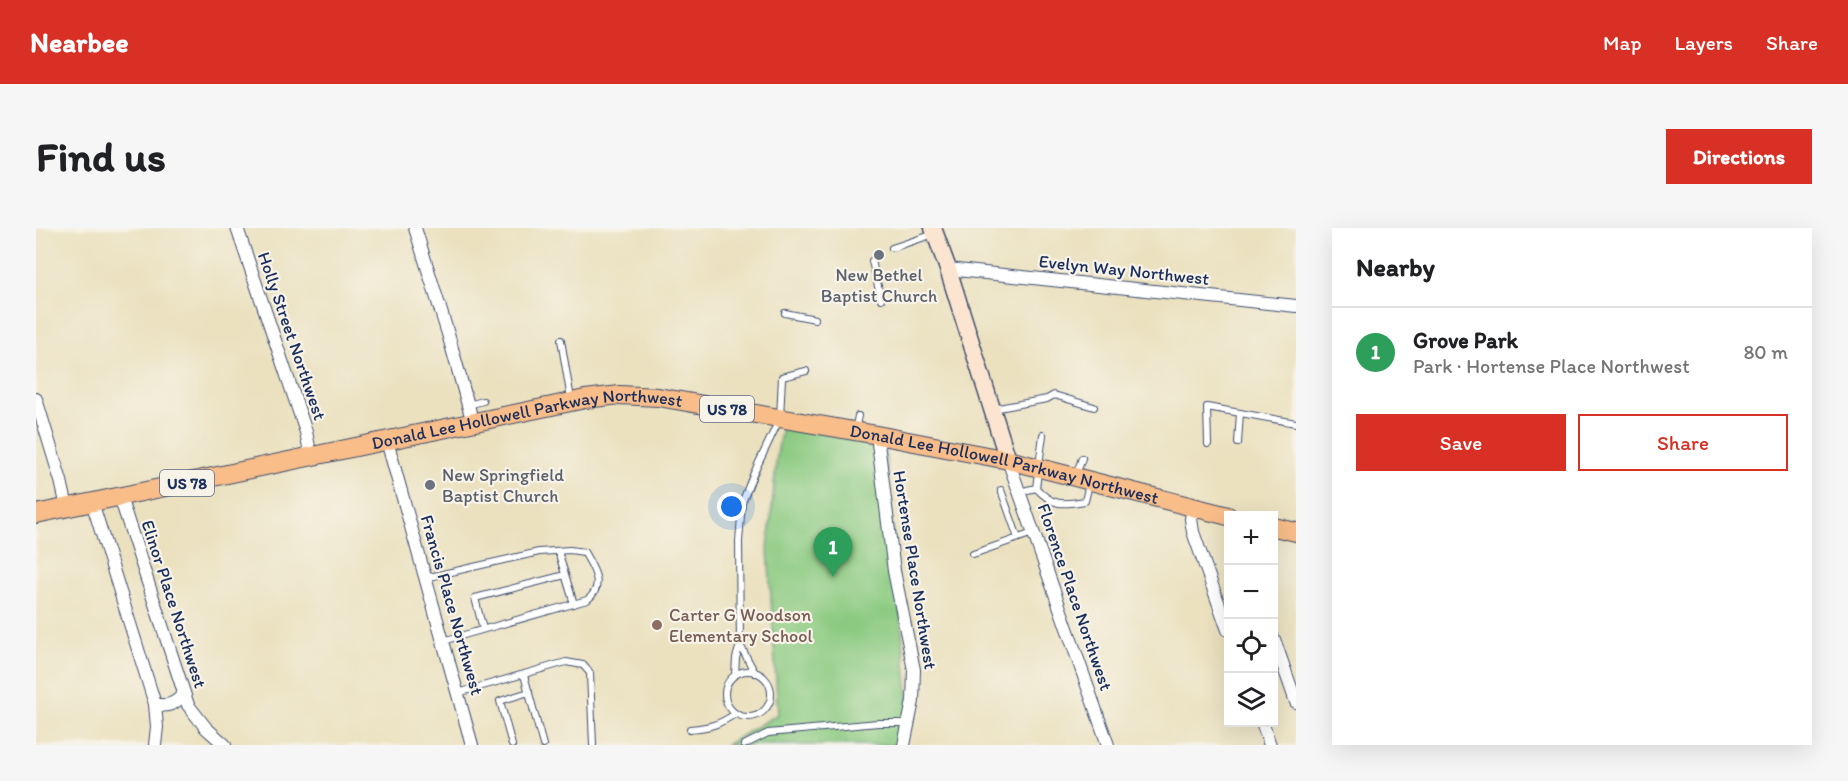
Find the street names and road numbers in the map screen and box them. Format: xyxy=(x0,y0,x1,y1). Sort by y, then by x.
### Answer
street label: Holly Street Northwest xyxy=(253,249,331,423)
street label: Evelyn Way Northwest xyxy=(1038,250,1211,290)
street label: Donald Lee Hollowell Parkway Northwest xyxy=(369,384,685,454)
road number: US 78 xyxy=(700,396,754,422)
street label: Donald Lee Hollowell Parkway Northwest xyxy=(848,419,1161,509)
street label: Hortense Place Northwest xyxy=(888,469,942,671)
road number: US 78 xyxy=(160,470,214,496)
street label: Florence Place Northwest xyxy=(1033,501,1117,694)
street label: Francis Place Northwest xyxy=(416,512,488,698)
street label: Elinor Place Northwest xyxy=(136,517,212,691)

